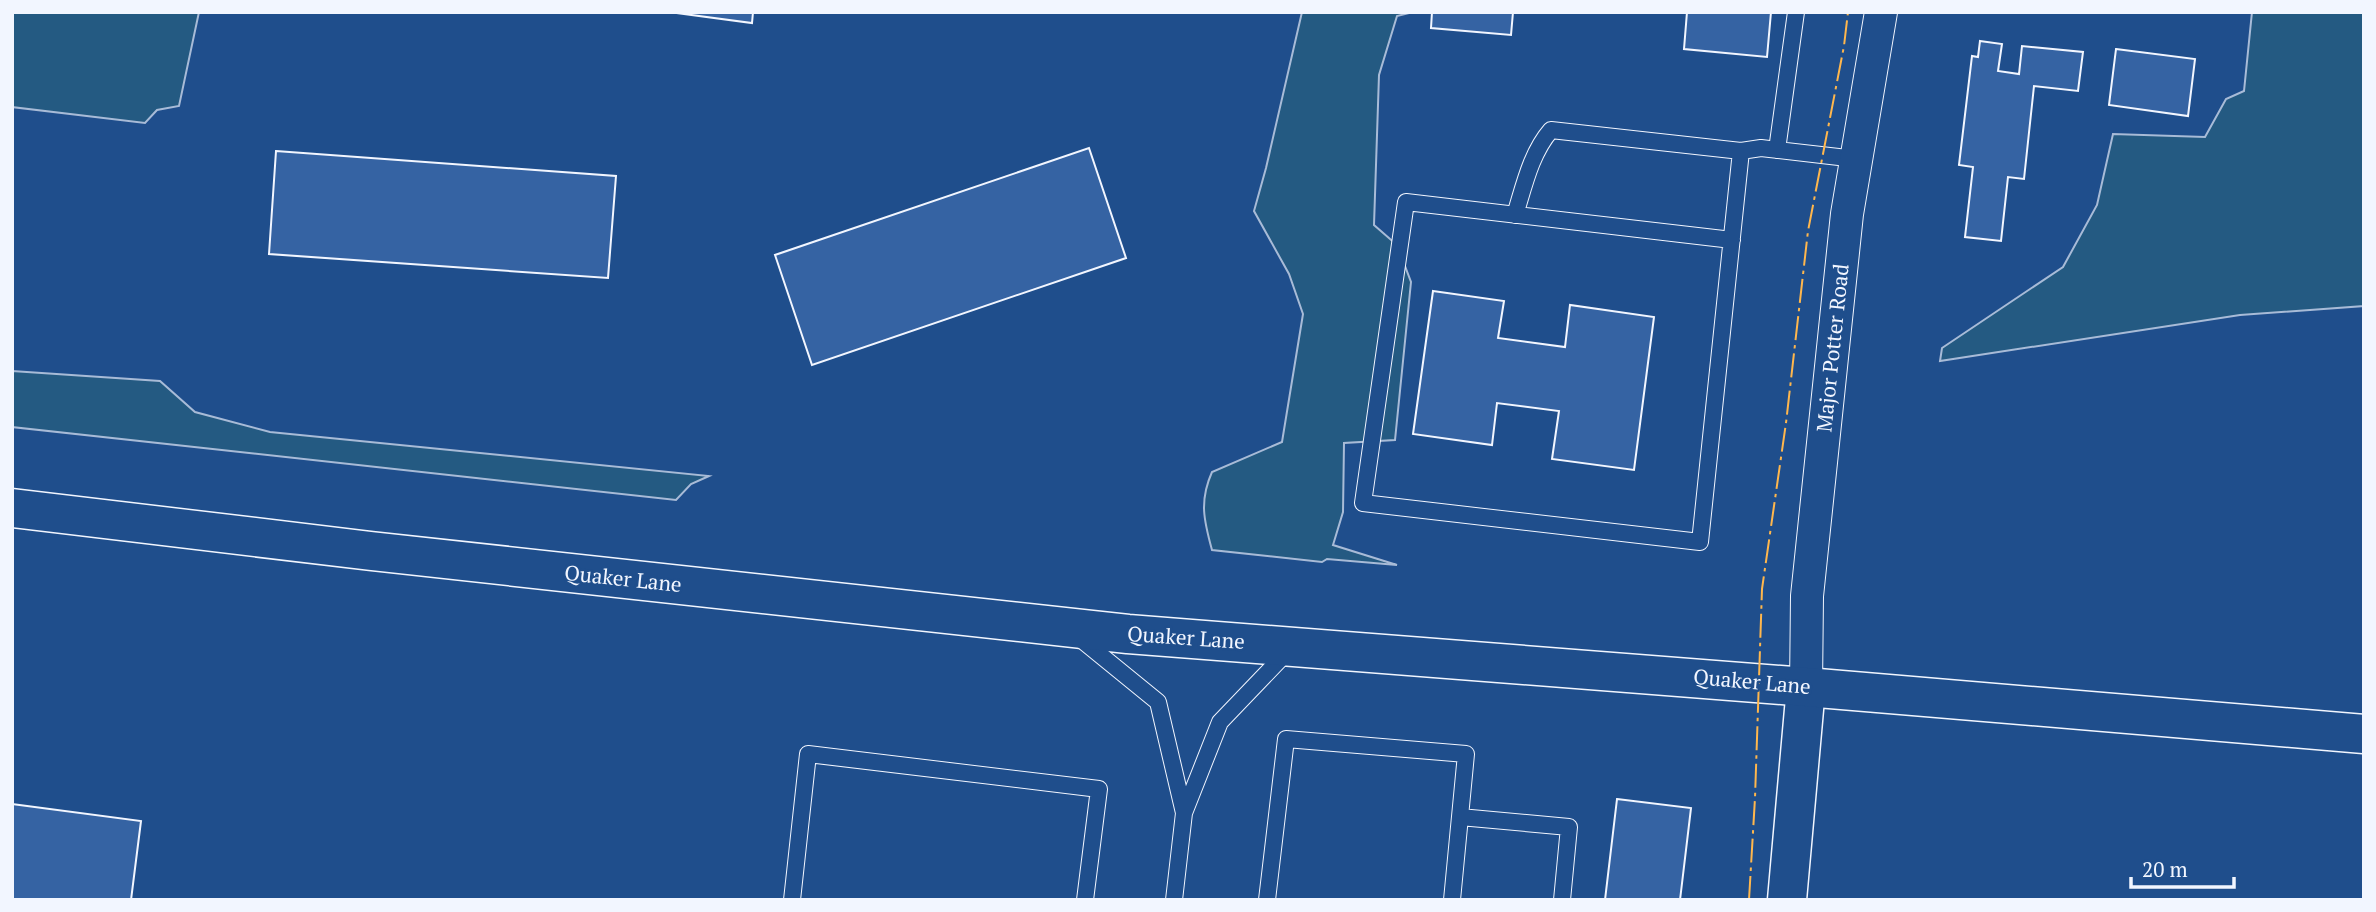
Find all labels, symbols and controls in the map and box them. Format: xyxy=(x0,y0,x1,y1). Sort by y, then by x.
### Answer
street label: Major Potter Road xyxy=(1809,262,1855,433)
street label: Quaker Lane xyxy=(563,558,683,598)
street label: Quaker Lane xyxy=(1126,619,1246,655)
street label: Quaker Lane xyxy=(1692,662,1812,700)
scale bar xyxy=(2131,846,2234,890)
text: 20 m xyxy=(2142,855,2188,883)

